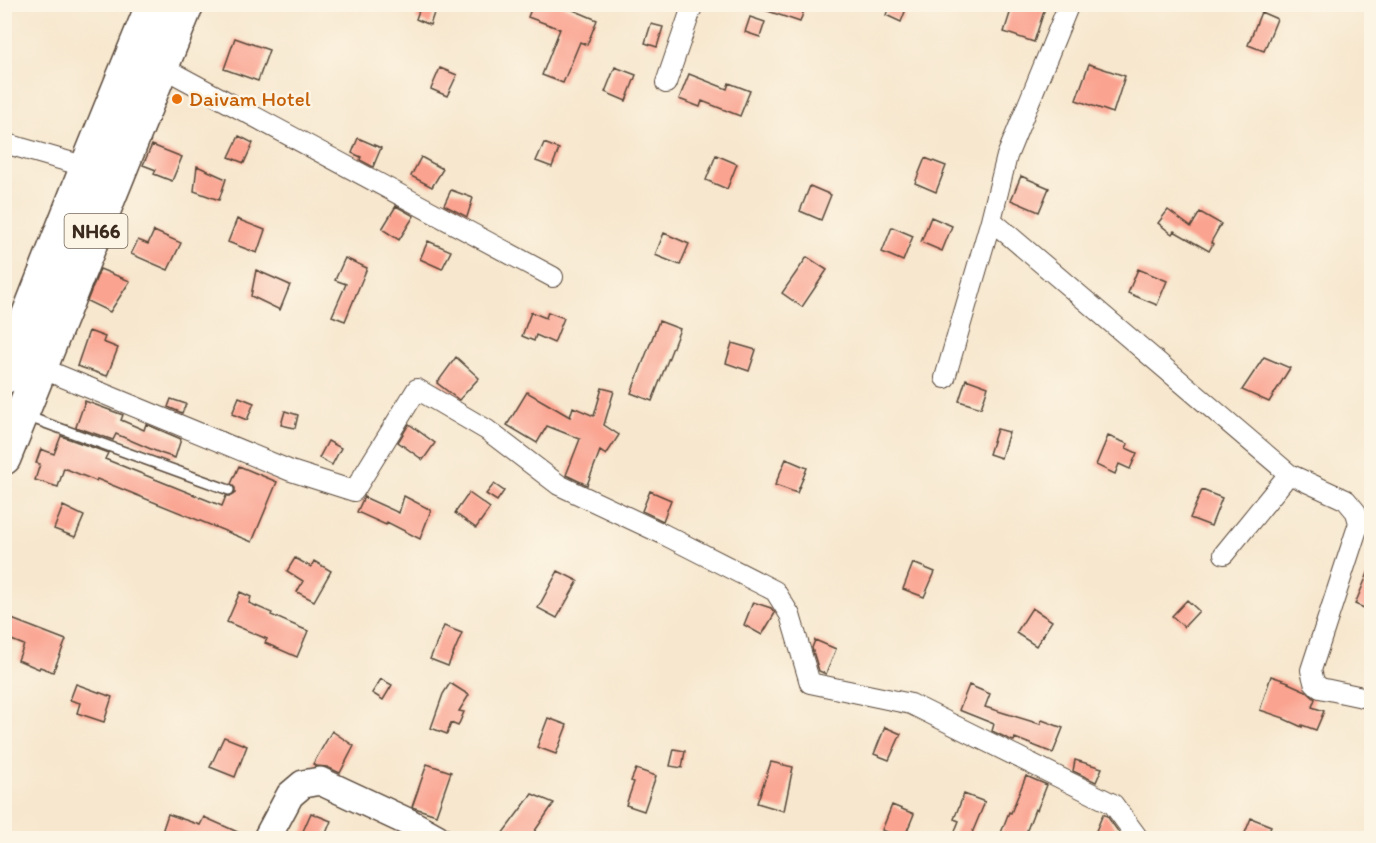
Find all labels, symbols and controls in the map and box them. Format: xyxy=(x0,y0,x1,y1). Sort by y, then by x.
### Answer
place label: Daivam Hotel xyxy=(189,86,311,111)
marker: Daivam Hotel xyxy=(170,92,184,106)
road number: NH66 xyxy=(64,214,128,248)

